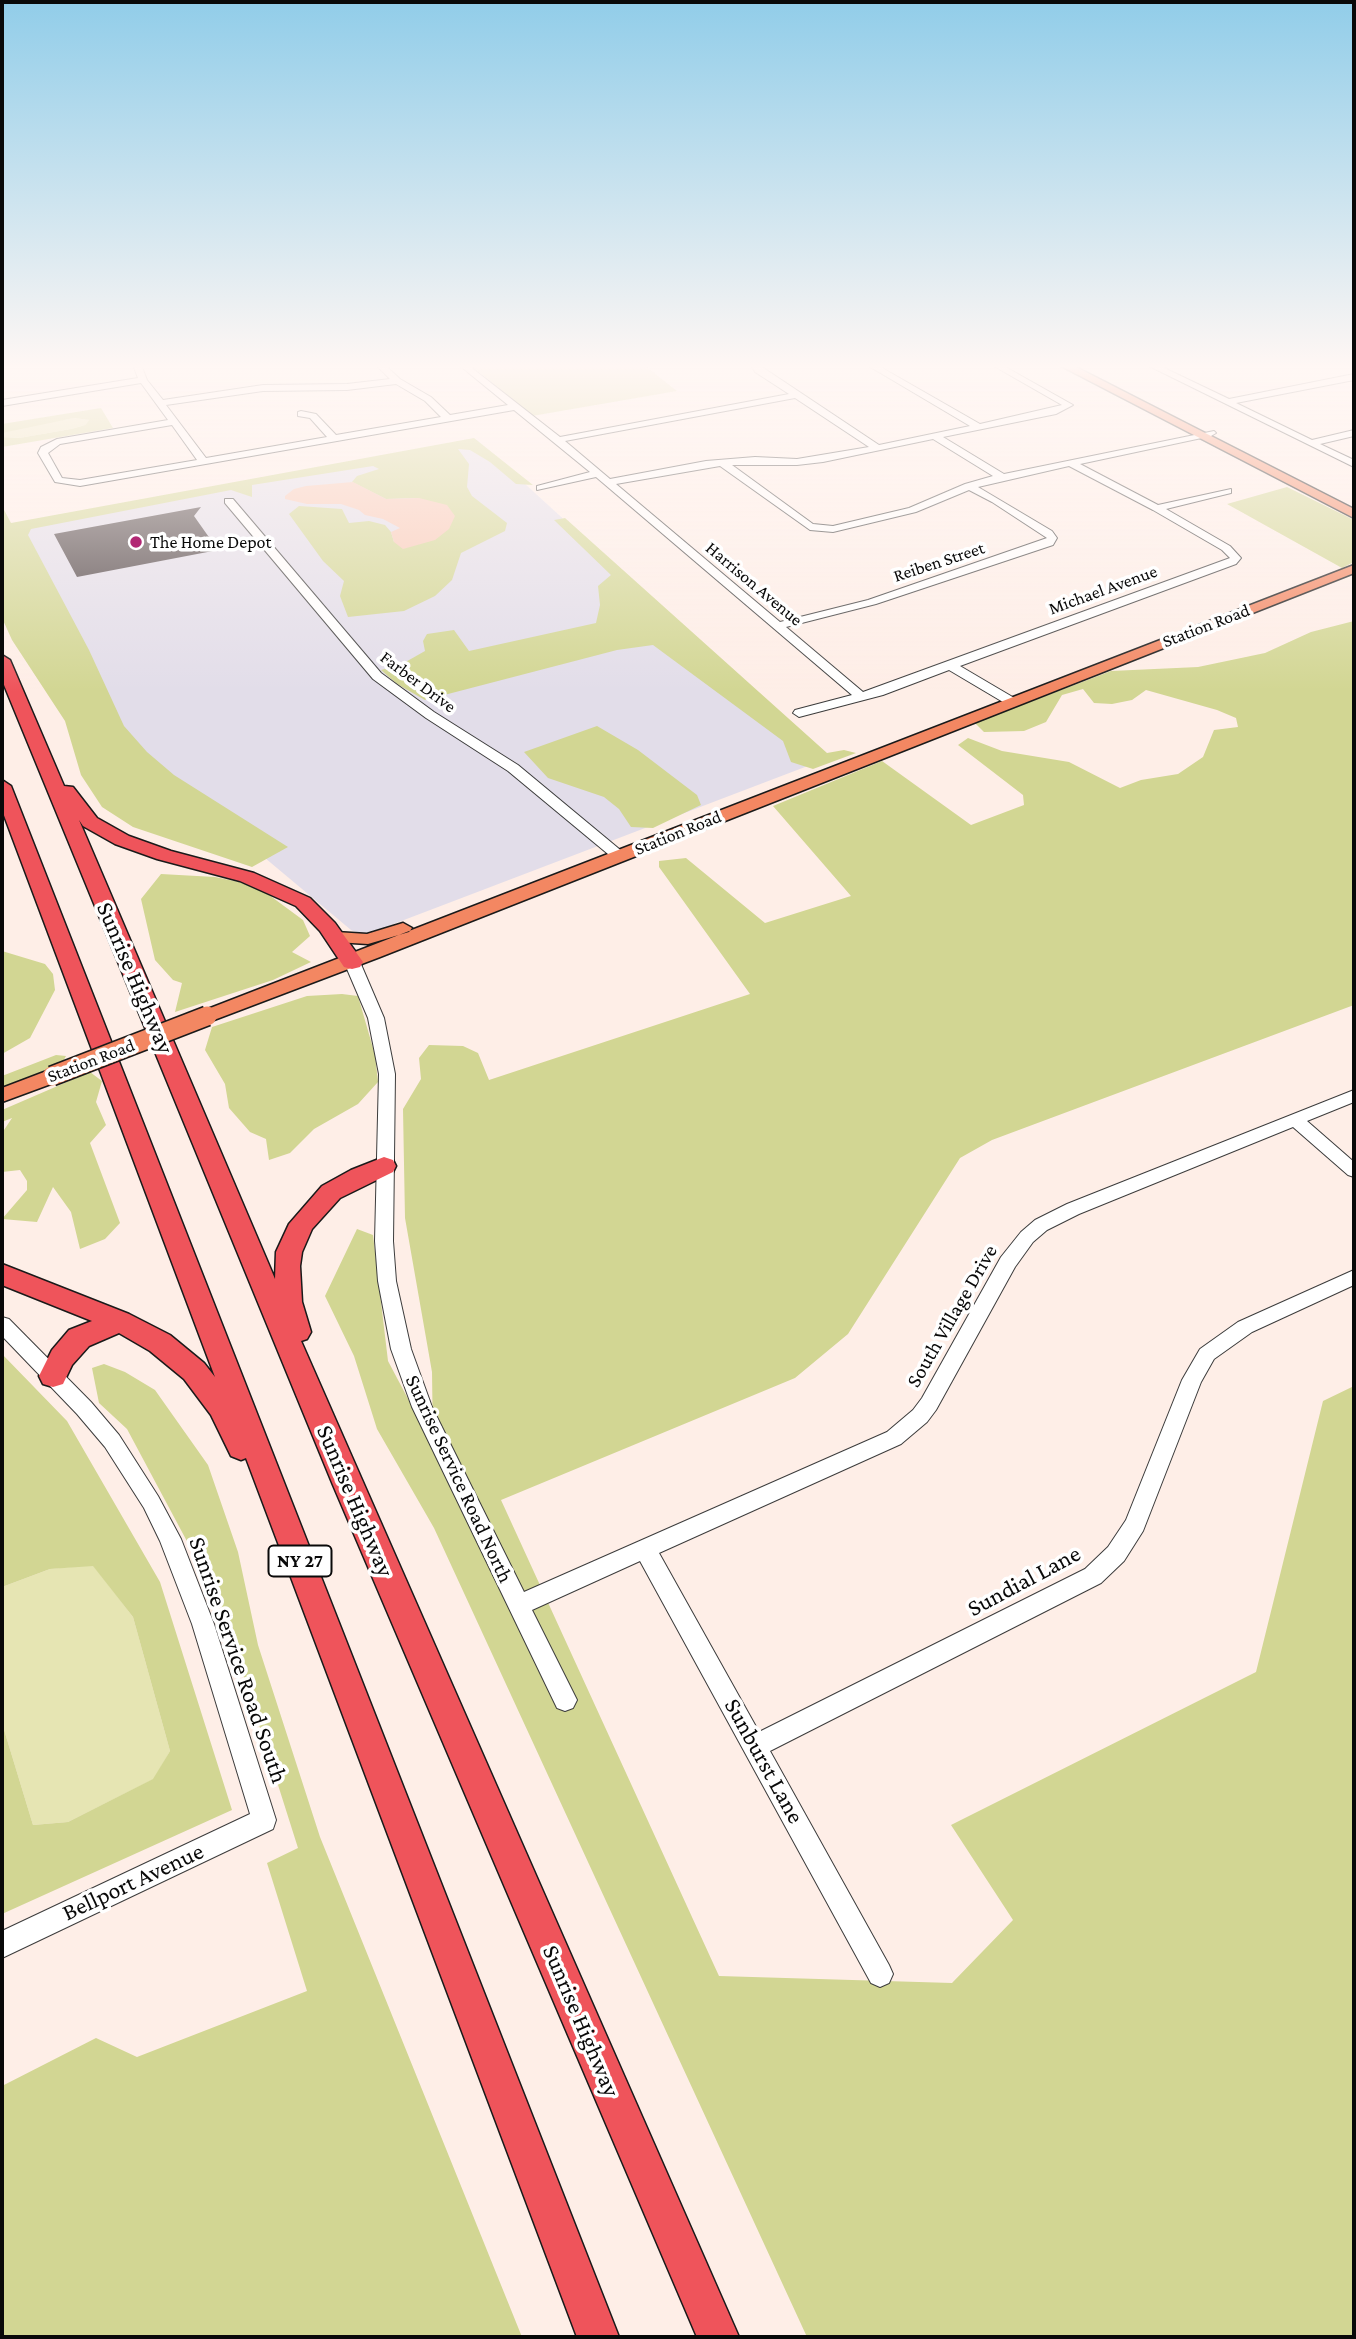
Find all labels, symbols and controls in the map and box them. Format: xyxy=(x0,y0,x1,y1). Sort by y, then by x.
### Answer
place label: The Home Depot xyxy=(150,531,271,553)
marker: The Home Depot xyxy=(128,534,144,550)
street label: Harrison Avenue xyxy=(701,537,807,631)
street label: Reiben Street xyxy=(891,537,987,587)
street label: Michael Avenue xyxy=(1046,560,1160,620)
street label: Station Road xyxy=(1159,599,1253,653)
street label: Farber Drive xyxy=(376,647,460,717)
street label: Station Road xyxy=(631,806,725,860)
street label: Sunrise Highway xyxy=(90,898,180,1058)
street label: Station Road xyxy=(44,1034,138,1088)
street label: South Village Drive xyxy=(901,1240,1003,1392)
street label: Sunrise Service Road North xyxy=(400,1371,518,1587)
street label: Sunrise Highway xyxy=(310,1421,400,1581)
street label: Sunrise Service Road South xyxy=(182,1533,294,1787)
street label: Sundial Lane xyxy=(962,1539,1086,1623)
road number: NY 27 xyxy=(268,1546,332,1576)
street label: Sunburst Lane xyxy=(718,1693,810,1829)
street label: Bellport Avenue xyxy=(58,1837,208,1927)
street label: Sunrise Highway xyxy=(536,1941,626,2101)

